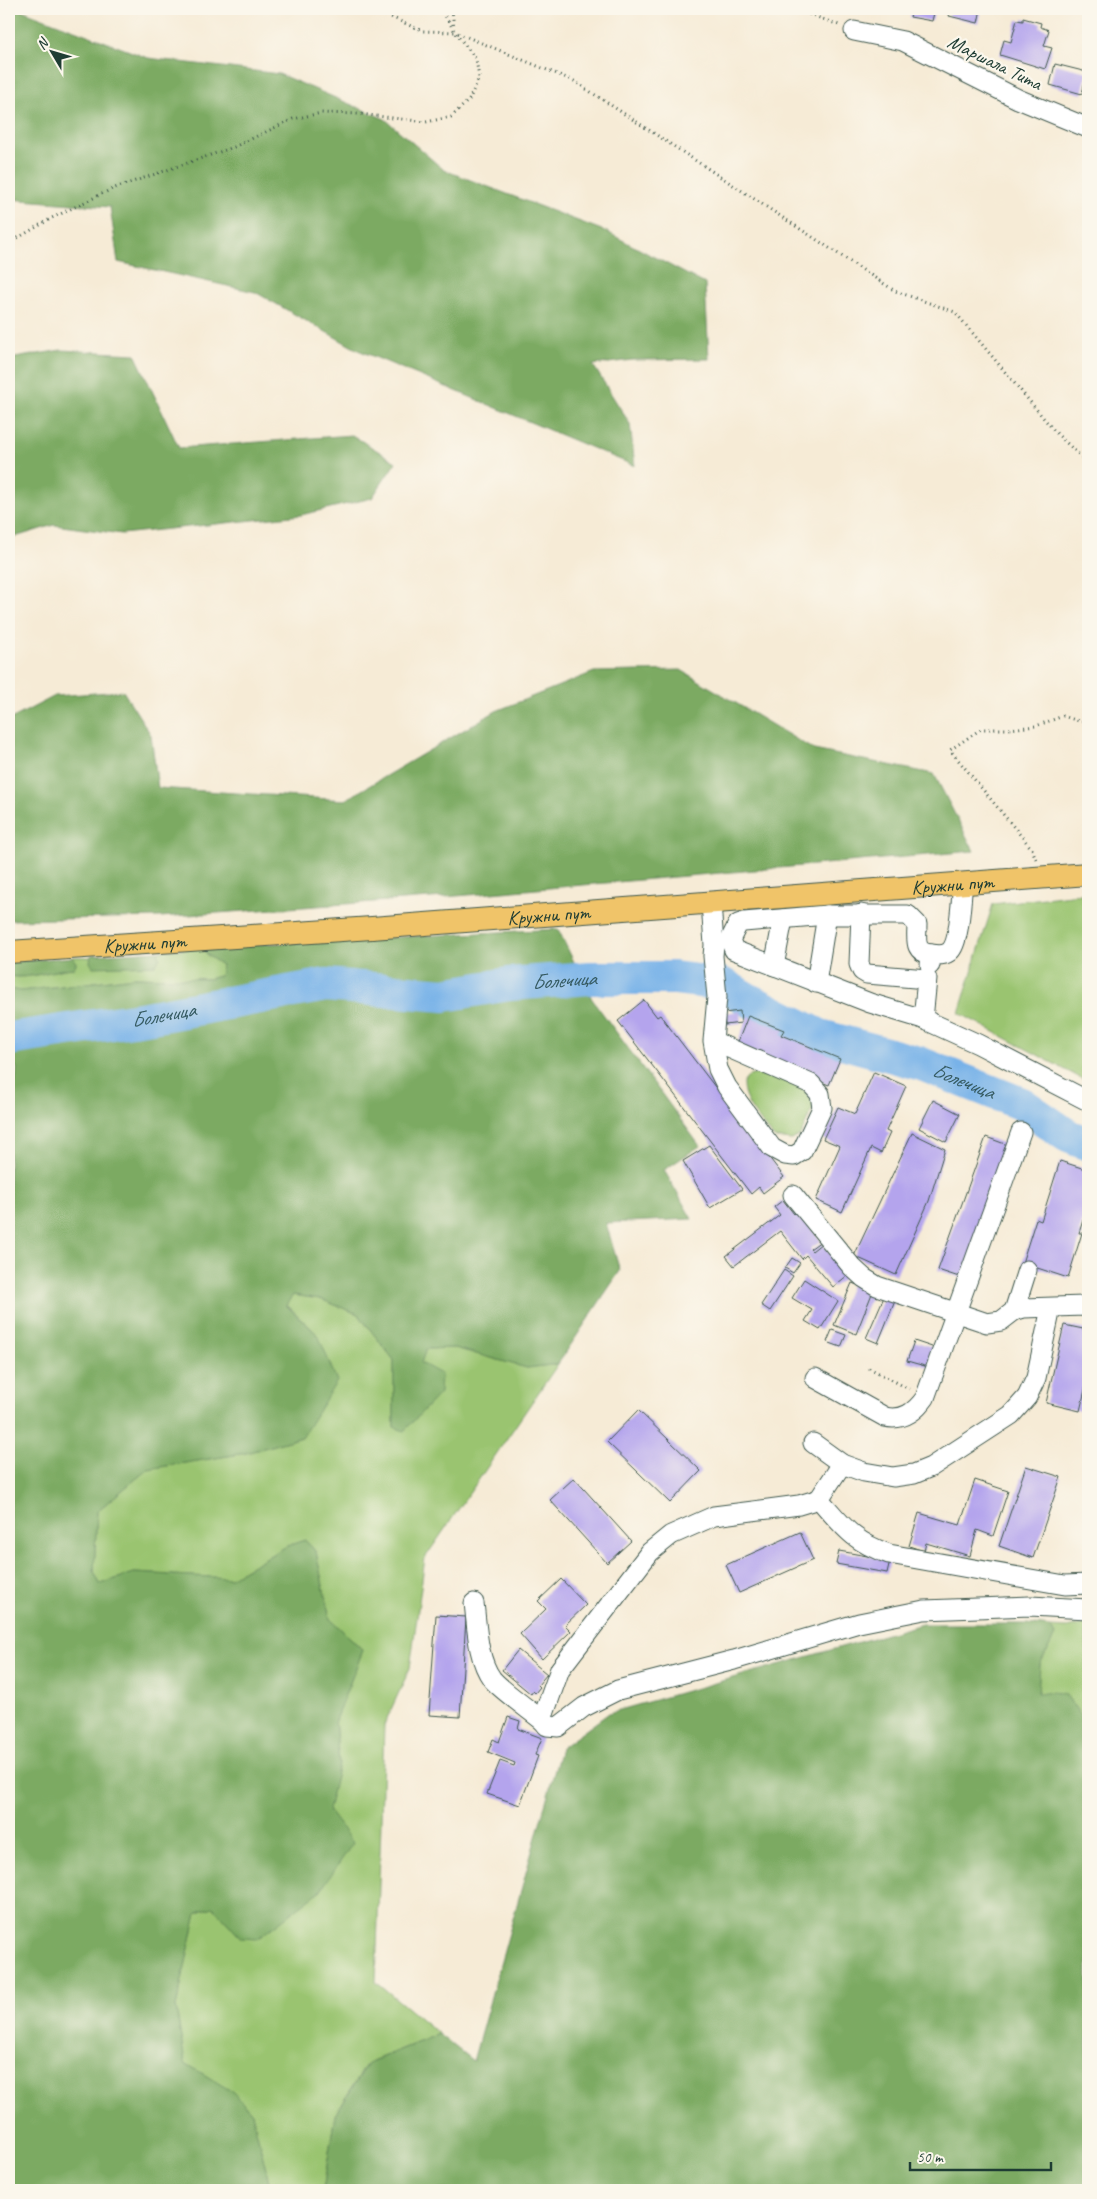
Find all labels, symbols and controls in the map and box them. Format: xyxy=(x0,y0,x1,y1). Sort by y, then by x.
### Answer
north arrow xyxy=(28,28,78,78)
street label: Маршала Тита xyxy=(944,29,1048,97)
text: N xyxy=(33,34,53,53)
street label: Кружни пут xyxy=(910,869,997,900)
street label: Кружни пут xyxy=(506,899,593,931)
street label: Кружни пут xyxy=(102,928,189,959)
water label: Болечица xyxy=(531,965,598,995)
water label: Болечица xyxy=(129,996,199,1033)
water label: Болечица xyxy=(929,1057,1000,1105)
scale bar xyxy=(910,2139,1051,2171)
text: 50 m xyxy=(917,2148,944,2167)

